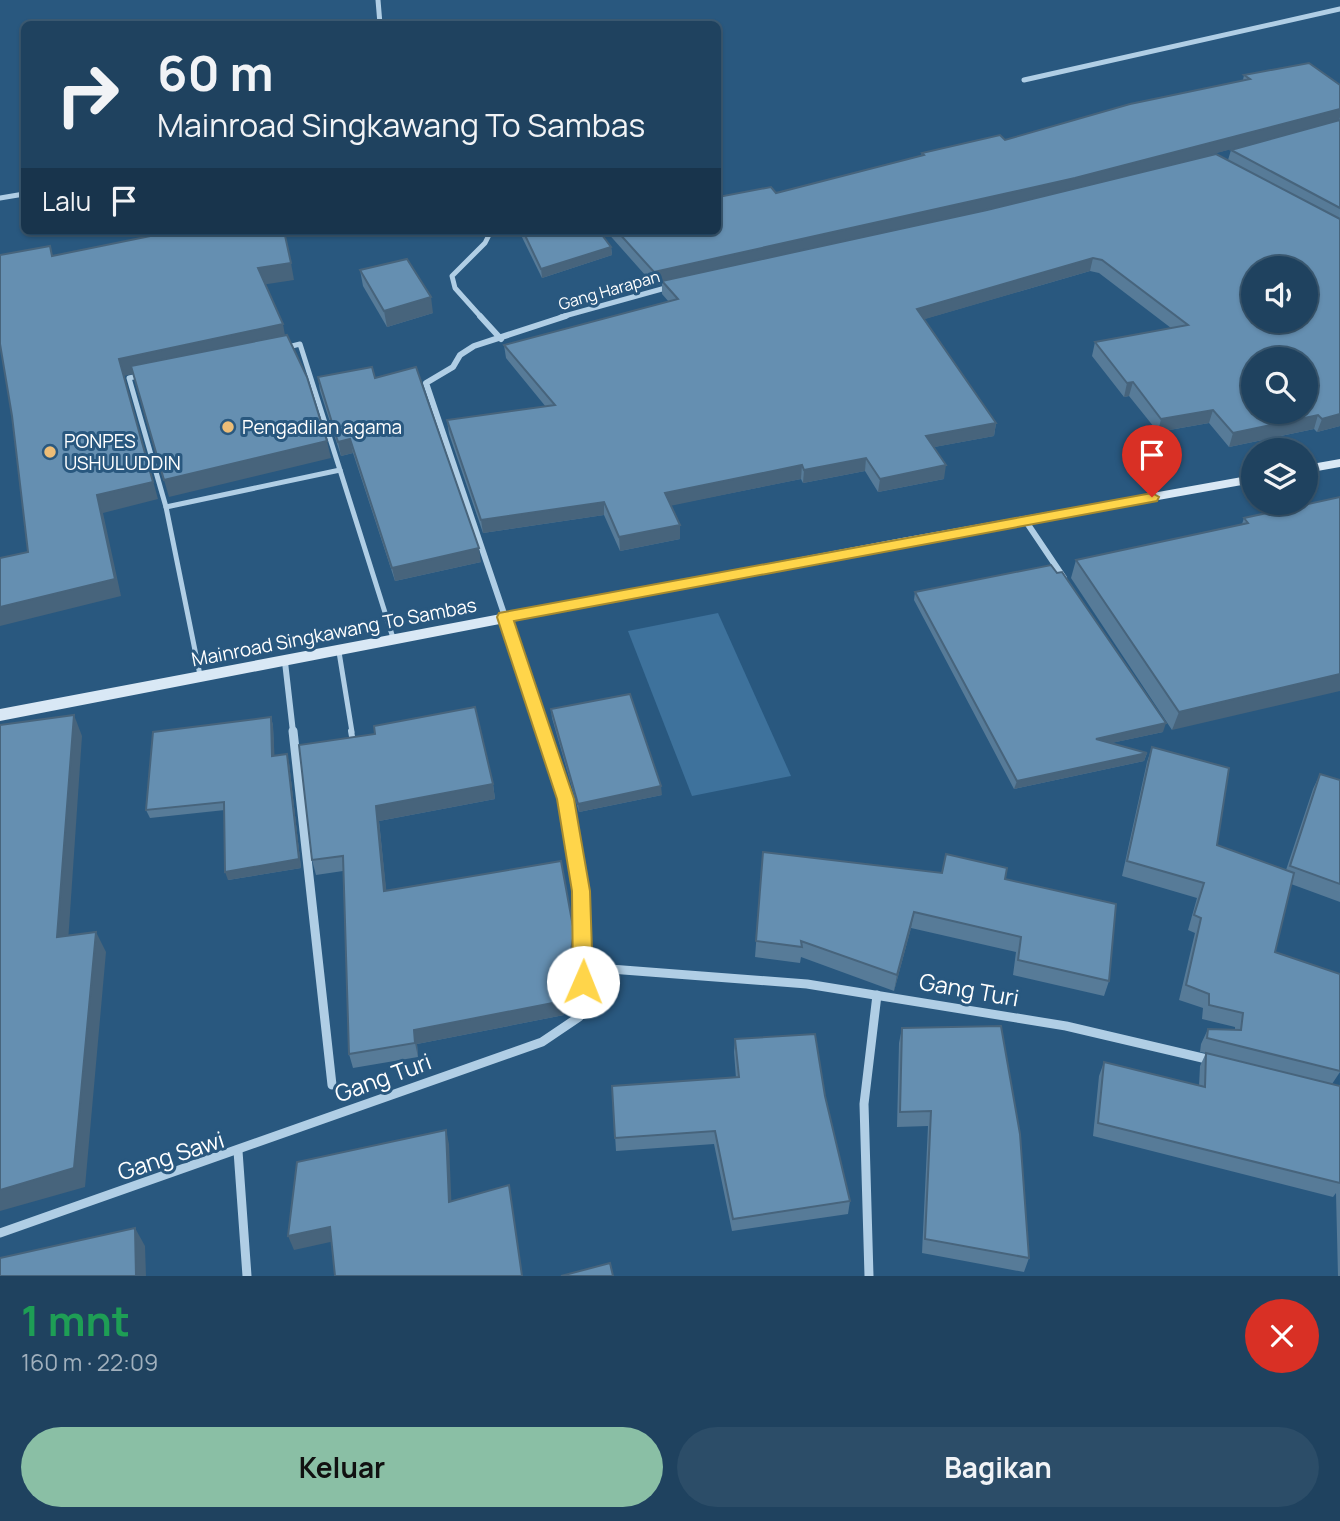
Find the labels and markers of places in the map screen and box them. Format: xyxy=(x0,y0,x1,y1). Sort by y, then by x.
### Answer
place label: Pengadilan agama xyxy=(242,414,402,440)
marker: Pengadilan agama xyxy=(220,419,236,435)
pin xyxy=(1122,425,1182,497)
place label: PONPES USHULUDDIN xyxy=(64,428,181,476)
marker: PONPES USHULUDDIN xyxy=(42,444,58,460)

